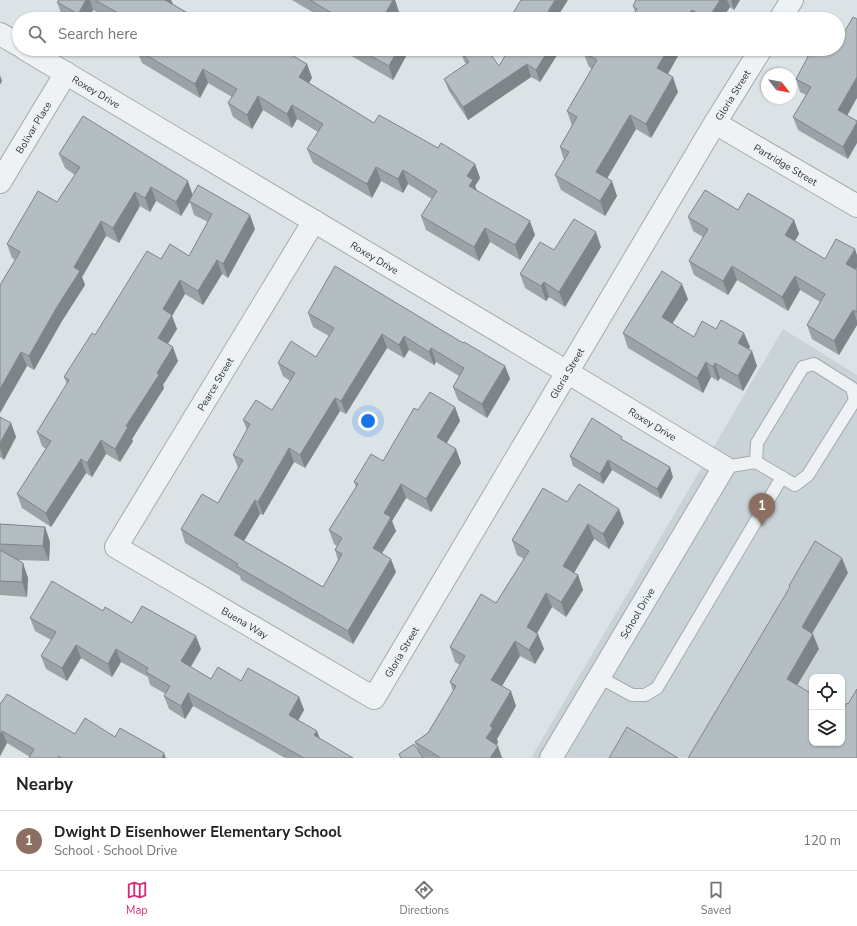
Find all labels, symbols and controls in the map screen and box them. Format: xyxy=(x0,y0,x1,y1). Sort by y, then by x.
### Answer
search box xyxy=(12,12,845,56)
icon: search xyxy=(26,23,48,45)
text: Search here xyxy=(58,24,138,44)
street label: Gloria Street xyxy=(712,67,755,123)
north arrow xyxy=(761,68,797,104)
street label: Roxey Drive xyxy=(69,73,123,112)
street label: Bolivar Place xyxy=(13,99,55,156)
street label: Partridge Street xyxy=(751,141,820,190)
street label: Roxey Drive xyxy=(347,238,401,278)
street label: Gloria Street xyxy=(547,345,588,402)
street label: Pearce Street xyxy=(194,355,238,414)
street label: Roxey Drive xyxy=(625,405,679,445)
your location xyxy=(358,411,378,431)
pin: 1 xyxy=(749,493,775,526)
street label: School Drive xyxy=(617,586,658,641)
street label: Buena Way xyxy=(219,604,271,643)
street label: Gloria Street xyxy=(382,624,423,680)
map controls xyxy=(809,674,845,746)
button: locate xyxy=(809,674,845,710)
button: layers xyxy=(809,710,845,746)
text: Nearby xyxy=(16,773,73,796)
text: Dwight D Eisenhower Elementary School xyxy=(54,822,342,842)
text: 1 xyxy=(25,832,33,850)
text: 120 m xyxy=(803,832,841,850)
text: School · School Drive xyxy=(54,842,177,860)
tab: Map xyxy=(126,879,148,918)
tab: Directions xyxy=(400,879,449,918)
tab: Saved xyxy=(701,879,731,918)

